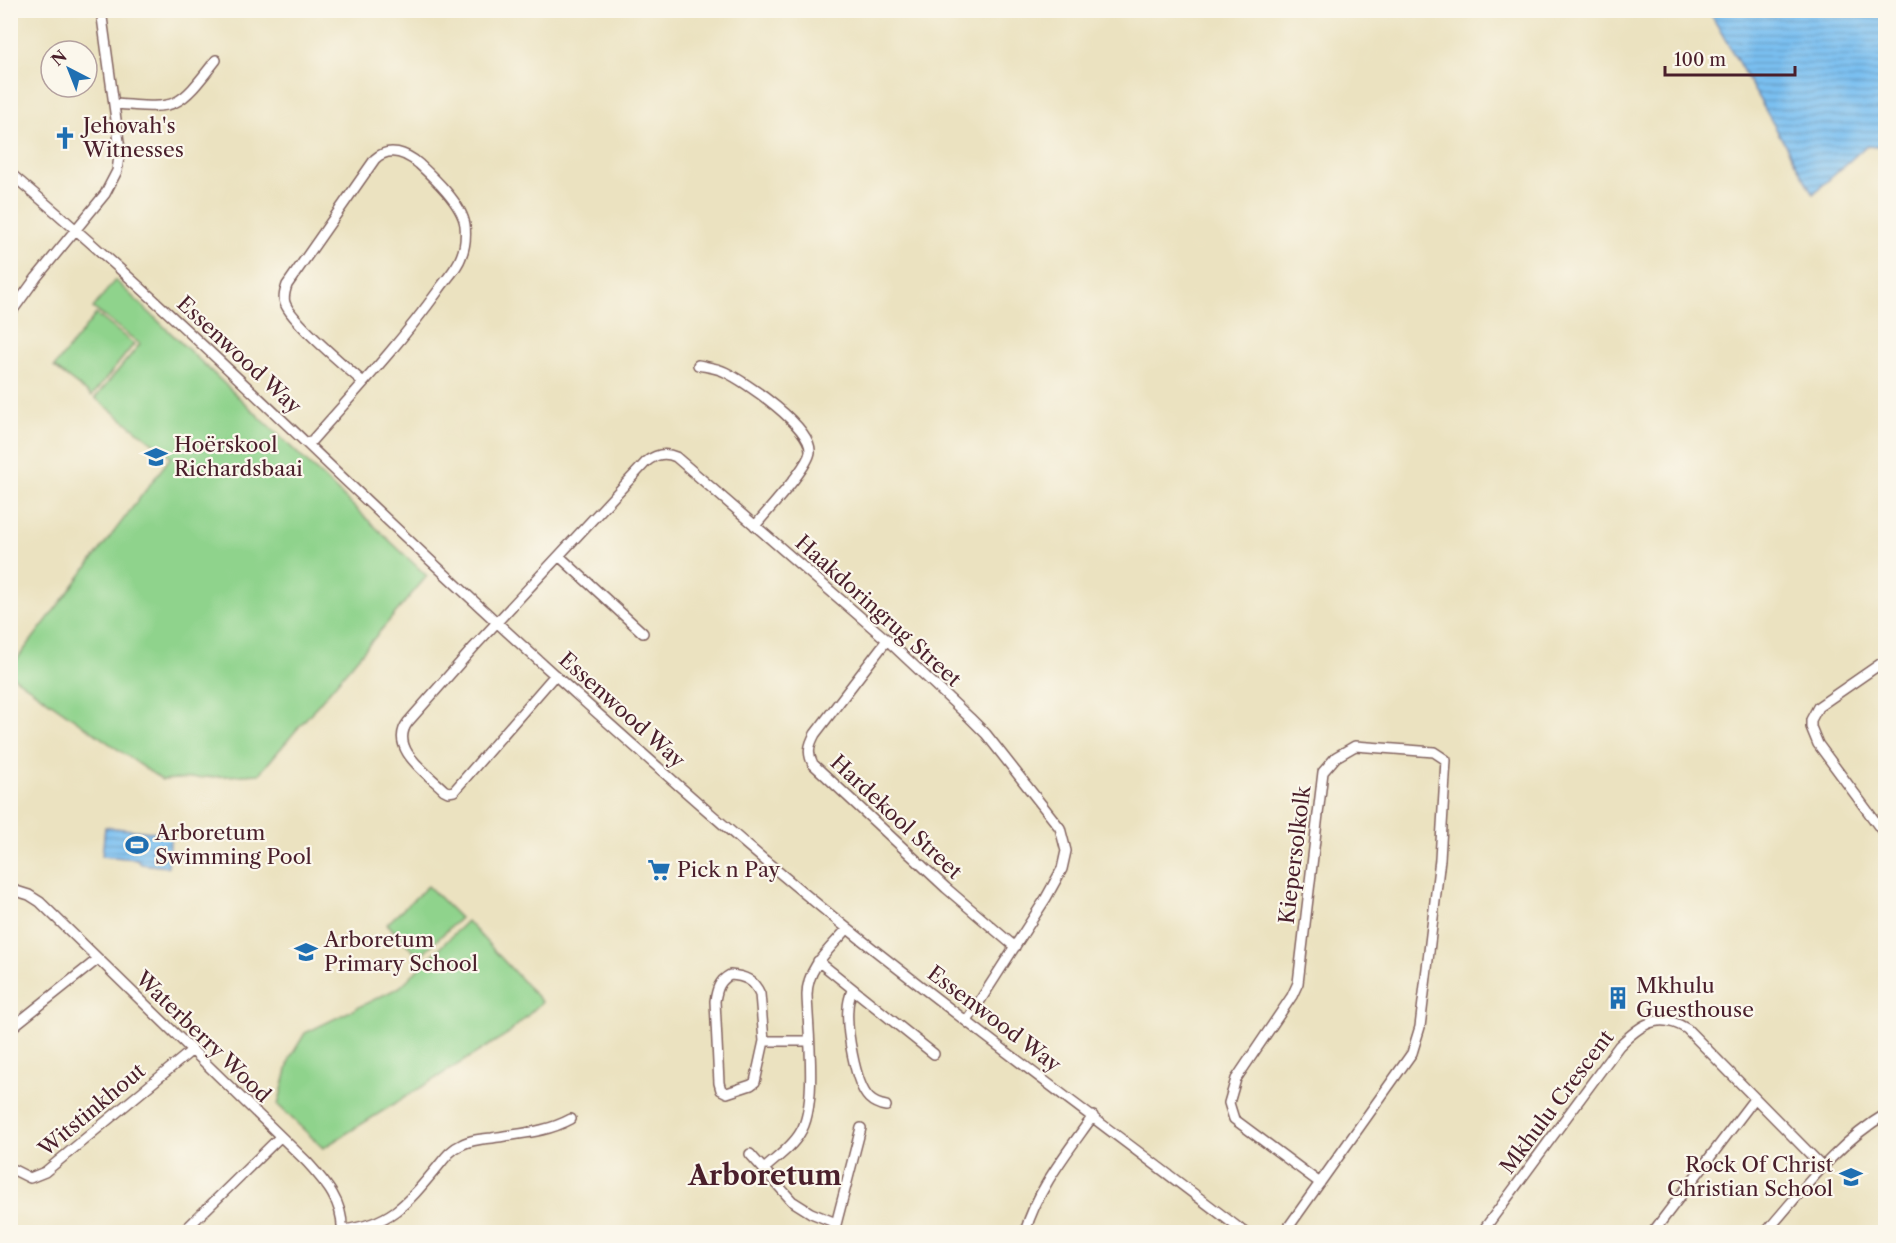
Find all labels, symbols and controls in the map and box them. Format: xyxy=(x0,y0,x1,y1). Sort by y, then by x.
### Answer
north arrow xyxy=(39,39,99,99)
scale bar xyxy=(1665,39,1796,77)
text: N xyxy=(47,46,71,70)
text: 100 m xyxy=(1674,49,1726,71)
place label: Jehovah's Witnesses xyxy=(80,113,184,162)
church icon: Jehovah's Witnesses xyxy=(52,125,78,151)
street label: Essenwood Way xyxy=(172,291,307,419)
place label: Hoërskool Richardsbaai xyxy=(174,432,303,481)
school or university icon: Hoërskool Richardsbaai xyxy=(143,444,169,470)
street label: Haakdoringrug Street xyxy=(790,530,967,692)
street label: Essenwood Way xyxy=(554,647,691,773)
street label: Hardekool Street xyxy=(825,749,968,884)
street label: Kiepersolkolk xyxy=(1274,784,1315,925)
place label: Arboretum Swimming Pool xyxy=(154,820,312,869)
sports icon: Arboretum Swimming Pool xyxy=(124,832,150,858)
supermarket icon: Pick n Pay xyxy=(646,857,672,883)
place label: Pick n Pay xyxy=(677,857,780,882)
place label: Arboretum Primary School xyxy=(323,927,478,976)
school or university icon: Arboretum Primary School xyxy=(293,939,319,965)
street label: Essenwood Way xyxy=(923,960,1066,1077)
street label: Waterberry Wood xyxy=(130,965,276,1108)
place label: Mkhulu Guesthouse xyxy=(1636,973,1754,1022)
building icon: Mkhulu Guesthouse xyxy=(1605,985,1631,1011)
street label: Mkhulu Crescent xyxy=(1494,1025,1619,1178)
street label: Witstinkhout xyxy=(33,1057,150,1162)
place label: Rock Of Christ Christian School xyxy=(1667,1152,1834,1201)
district label: Arboretum xyxy=(687,1159,842,1192)
school or university icon: Rock Of Christ Christian School xyxy=(1838,1164,1864,1190)

